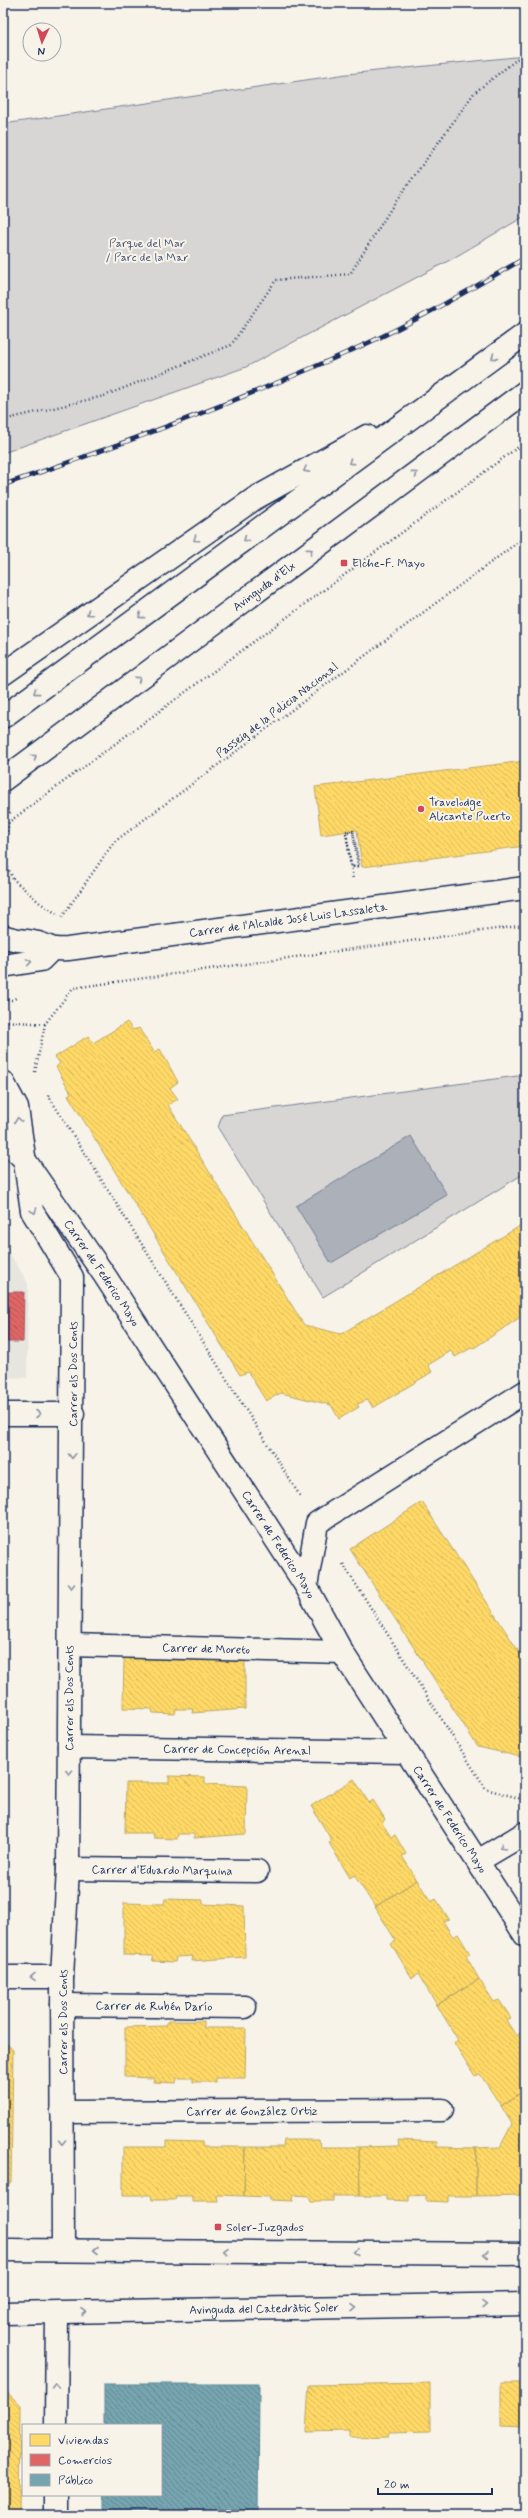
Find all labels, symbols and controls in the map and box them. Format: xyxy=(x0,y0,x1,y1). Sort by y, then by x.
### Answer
north arrow xyxy=(22,22,62,62)
text: N xyxy=(37,44,46,58)
park label: Parque del Mar / Parc de la Mar xyxy=(105,236,189,266)
one-way arrow xyxy=(491,353,498,360)
one-way arrow xyxy=(348,458,355,465)
one-way arrow xyxy=(303,465,310,473)
one-way arrow xyxy=(410,472,417,479)
one-way arrow xyxy=(193,534,200,542)
one-way arrow xyxy=(243,534,250,541)
one-way arrow xyxy=(306,549,313,556)
place label: Elche-F. Mayo xyxy=(352,556,425,572)
street label: Avinguda d'Elx xyxy=(230,558,299,616)
marker: Elche-F. Mayo xyxy=(339,558,349,568)
one-way arrow xyxy=(87,608,94,615)
one-way arrow xyxy=(138,611,145,618)
street label: Passeig de la Policia Nacional xyxy=(213,660,342,762)
one-way arrow xyxy=(134,677,141,684)
one-way arrow xyxy=(33,687,40,694)
one-way arrow xyxy=(30,754,37,761)
place label: Travelodge Alicante Puerto xyxy=(429,795,511,825)
marker: Travelodge Alicante Puerto xyxy=(416,804,426,814)
street label: Carrer de l'Alcalde José Luis Lassaleta xyxy=(188,899,389,942)
one-way arrow xyxy=(26,958,32,967)
one-way arrow xyxy=(14,1117,23,1123)
one-way arrow xyxy=(29,1207,37,1214)
street label: Carrer de Federico Mayo xyxy=(59,1217,143,1330)
street label: Carrer els Dos Cents xyxy=(66,1321,82,1427)
one-way arrow xyxy=(35,1410,41,1418)
one-way arrow xyxy=(68,1453,76,1459)
street label: Carrer de Federico Mayo xyxy=(237,1488,319,1602)
one-way arrow xyxy=(66,1583,75,1589)
street label: Carrer de Moreto xyxy=(162,1640,250,1659)
street label: Carrer els Dos Cents xyxy=(62,1645,78,1751)
street label: Carrer de Concepción Arenal xyxy=(163,1741,311,1760)
street label: Carrer de Federico Mayo xyxy=(408,1763,490,1877)
one-way arrow xyxy=(65,1769,73,1775)
one-way arrow xyxy=(499,1842,506,1849)
street label: Carrer d'Eduardo Marquina xyxy=(91,1862,233,1880)
street label: Carrer els Dos Cents xyxy=(56,1969,72,2075)
one-way arrow xyxy=(30,1973,36,1981)
street label: Carrer de Rubén Darío xyxy=(96,1998,212,2016)
street label: Carrer de González Ortiz xyxy=(186,2104,318,2120)
one-way arrow xyxy=(58,2139,66,2145)
place label: Soler-Juzgados xyxy=(226,2220,304,2236)
marker: Soler-Juzgados xyxy=(213,2222,223,2232)
one-way arrow xyxy=(93,2246,99,2254)
one-way arrow xyxy=(223,2247,229,2255)
one-way arrow xyxy=(353,2248,359,2256)
one-way arrow xyxy=(483,2249,489,2258)
street label: Avinguda del Catedràtic Soler xyxy=(189,2300,339,2319)
one-way arrow xyxy=(481,2301,487,2309)
one-way arrow xyxy=(351,2303,357,2312)
one-way arrow xyxy=(81,2308,87,2317)
one-way arrow xyxy=(52,2383,60,2389)
legend xyxy=(22,2424,162,2496)
text: Viviendas xyxy=(58,2433,109,2449)
text: Comercios xyxy=(58,2453,112,2469)
scale bar xyxy=(378,2470,492,2496)
text: Público xyxy=(58,2473,93,2489)
text: 20 m xyxy=(384,2477,410,2493)

